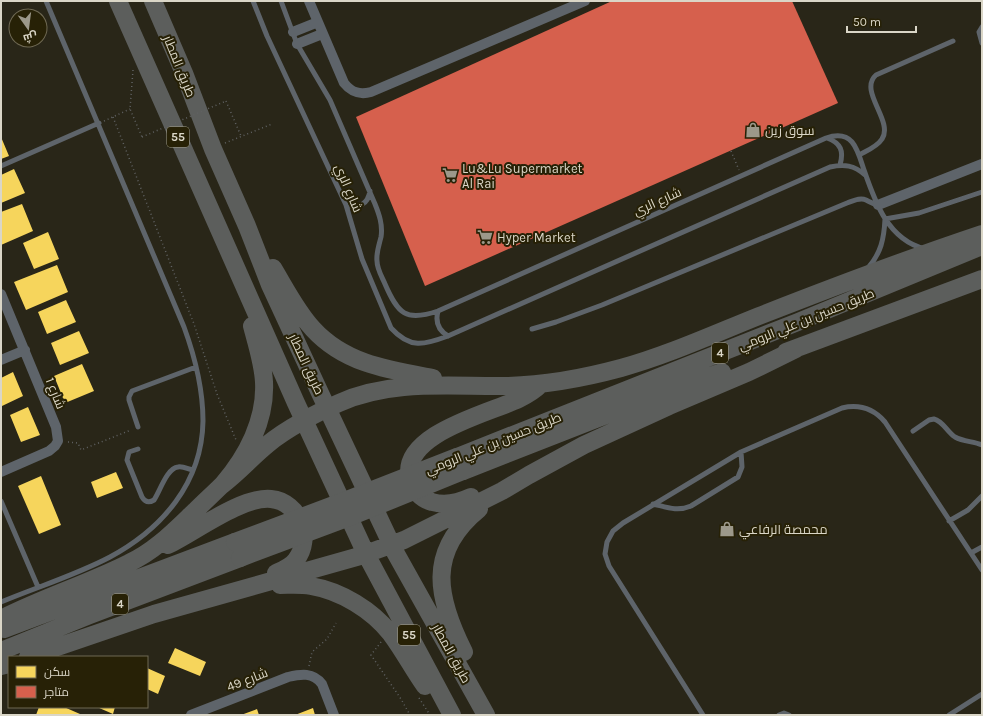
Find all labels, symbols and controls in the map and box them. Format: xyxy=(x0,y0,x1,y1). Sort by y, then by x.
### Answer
north arrow xyxy=(8,8,48,48)
scale bar xyxy=(847,8,916,34)
text: 50 m xyxy=(853,15,881,29)
text: ش xyxy=(22,29,39,45)
street label: طريق المطار xyxy=(160,32,199,99)
shop icon: سوق زين xyxy=(744,121,762,139)
place label: سوق زين xyxy=(765,123,815,138)
road number: 55 xyxy=(167,127,189,147)
place label: Lu&Lu Supermarket Al Rai xyxy=(462,161,583,191)
street label: شارع الري xyxy=(329,162,365,216)
supermarket icon: Lu&Lu Supermarket Al Rai xyxy=(441,166,459,184)
street label: شارع الري xyxy=(631,184,685,221)
supermarket icon: Hyper Market xyxy=(476,228,494,246)
place label: Hyper Market xyxy=(497,230,576,245)
street label: طريق حسين بن علي الرومي xyxy=(736,285,877,356)
street label: طريق المطار xyxy=(285,330,327,397)
road number: 4 xyxy=(712,343,728,363)
street label: شارع 1 xyxy=(42,375,69,411)
street label: طريق حسين بن علي الرومي xyxy=(423,409,564,480)
shop icon: محمصة الرفاعي xyxy=(718,520,736,538)
place label: محمصة الرفاعي xyxy=(739,522,828,540)
road number: 4 xyxy=(112,594,128,614)
street label: طريق المطار xyxy=(429,620,474,686)
road number: 55 xyxy=(398,625,420,645)
legend xyxy=(8,656,148,708)
text: سكن xyxy=(44,665,70,679)
street label: شارع 49 xyxy=(224,665,270,695)
text: متاجر xyxy=(43,685,69,699)

